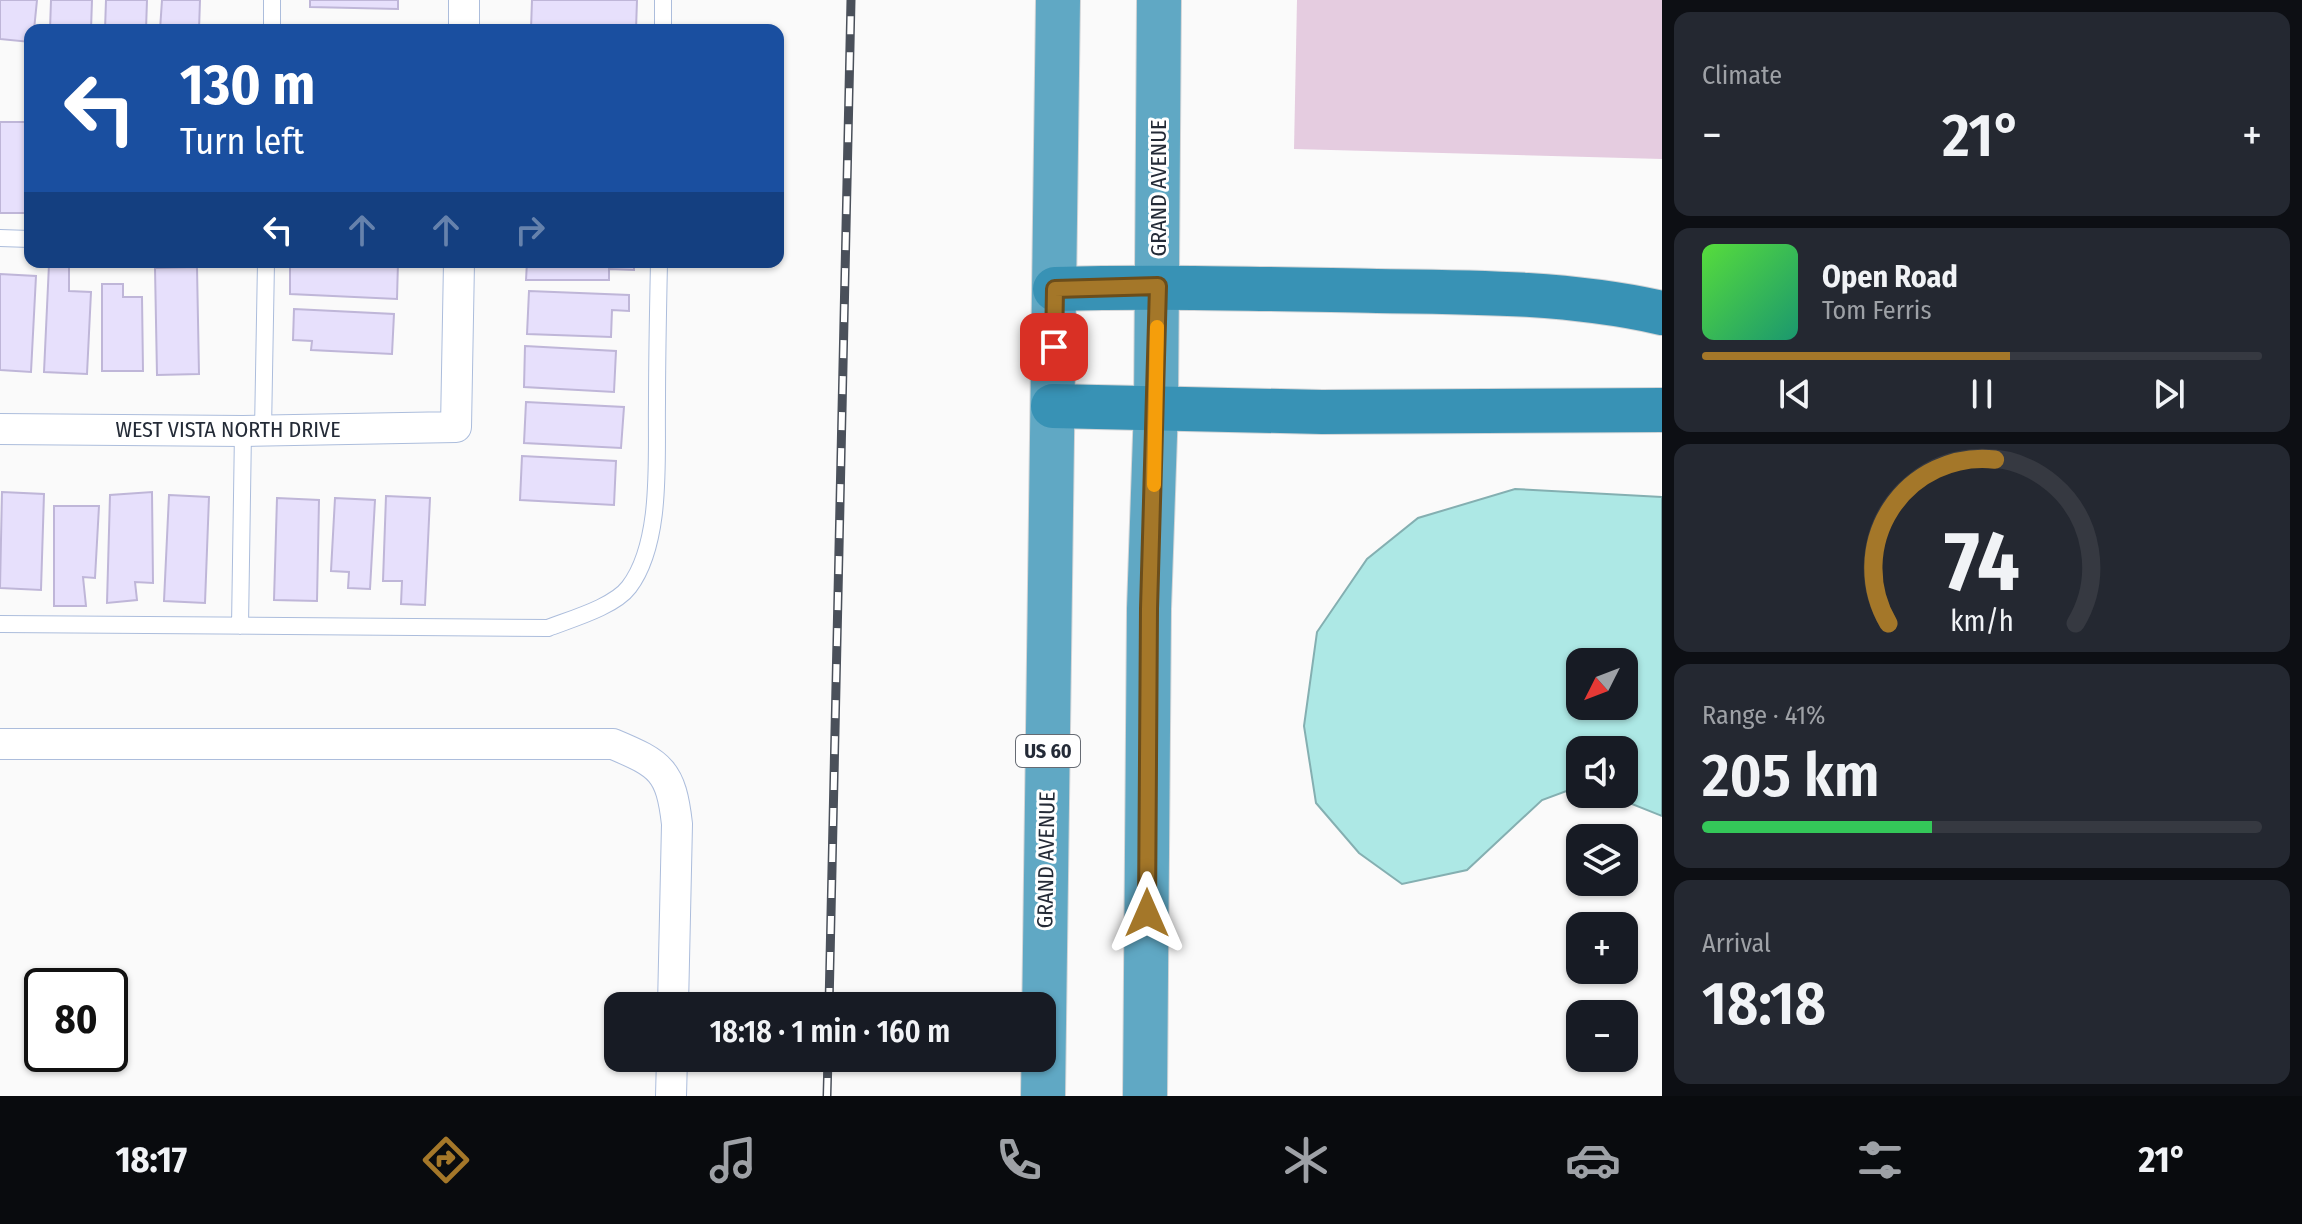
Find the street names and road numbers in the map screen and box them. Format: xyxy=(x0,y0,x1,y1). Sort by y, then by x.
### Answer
street label: GRAND AVENUE xyxy=(1145,120,1172,256)
street label: WEST VISTA NORTH DRIVE xyxy=(115,416,341,443)
road number: US 60 xyxy=(1016,735,1080,767)
street label: GRAND AVENUE xyxy=(1031,791,1061,929)

